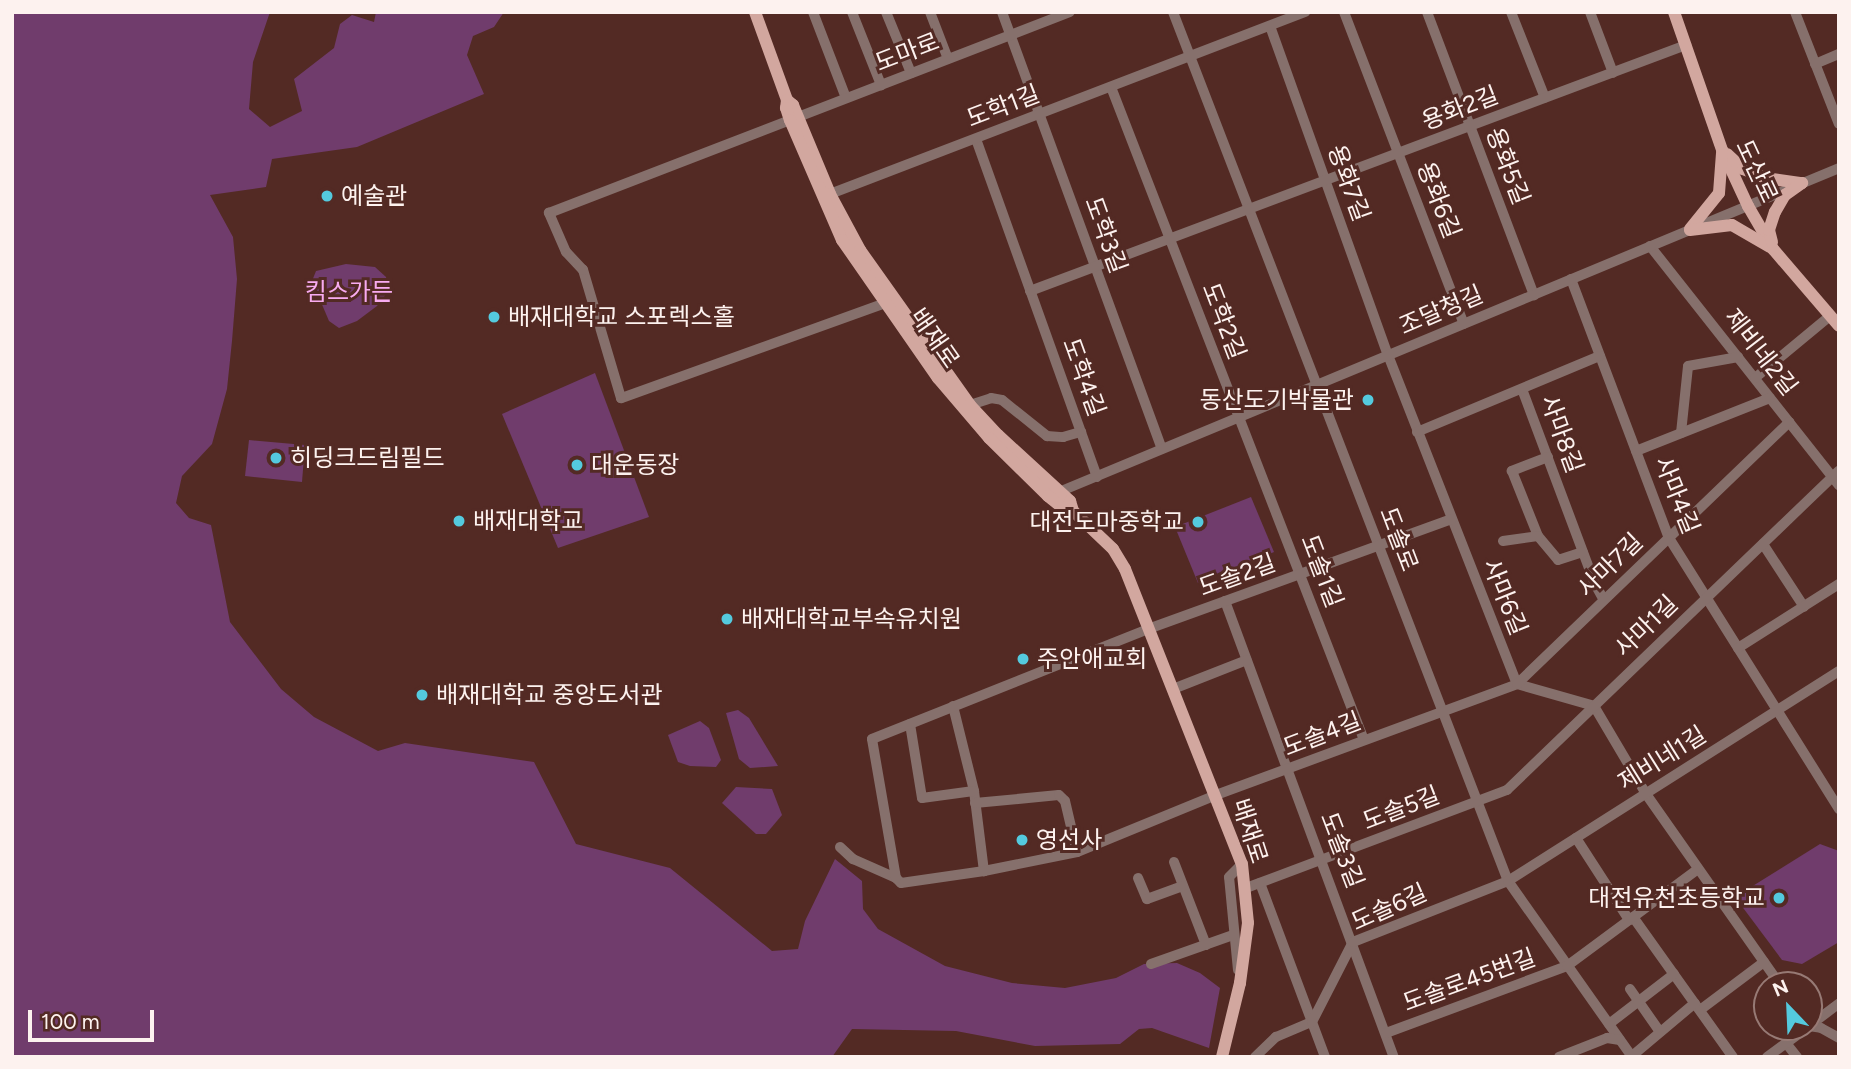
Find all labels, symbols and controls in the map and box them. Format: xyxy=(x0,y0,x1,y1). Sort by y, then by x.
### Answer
street label: 도마로 xyxy=(871,27,943,77)
street label: 도학1길 xyxy=(962,79,1044,133)
street label: 용화2길 xyxy=(1418,80,1502,136)
street label: 용화5길 xyxy=(1480,123,1536,209)
street label: 도산로 xyxy=(1730,135,1784,207)
street label: 용화7길 xyxy=(1322,141,1376,225)
street label: 용화6길 xyxy=(1411,158,1467,242)
place label: 예술관 xyxy=(341,182,407,210)
marker: 예술관 xyxy=(319,188,335,204)
street label: 도학3길 xyxy=(1079,193,1133,277)
park label: 킴스가든 xyxy=(305,278,393,306)
street label: 도학2길 xyxy=(1196,279,1252,363)
street label: 조달청길 xyxy=(1395,279,1487,341)
place label: 배재대학교 스포렉스홀 xyxy=(508,303,735,331)
street label: 배재로 xyxy=(904,303,966,373)
street label: 제비네2길 xyxy=(1718,303,1804,401)
marker: 배재대학교 스포렉스홀 xyxy=(486,309,502,325)
street label: 도학4길 xyxy=(1057,334,1111,420)
place label: 동산도기박물관 xyxy=(1199,386,1354,414)
street label: 사마8길 xyxy=(1535,391,1589,477)
marker: 동산도기박물관 xyxy=(1360,392,1376,408)
place label: 히딩크드림필드 xyxy=(290,444,445,472)
marker: 히딩크드림필드 xyxy=(268,450,284,466)
place label: 대운동장 xyxy=(591,451,679,479)
street label: 사마4길 xyxy=(1648,452,1706,538)
marker: 대운동장 xyxy=(569,457,585,473)
street label: 도솔로 xyxy=(1374,503,1424,575)
place label: 배재대학교 xyxy=(473,507,583,535)
place label: 대전도마중학교 xyxy=(1029,508,1184,536)
marker: 배재대학교 xyxy=(451,513,467,529)
marker: 대전도마중학교 xyxy=(1190,514,1206,530)
street label: 사마7길 xyxy=(1572,527,1648,603)
street label: 도솔1길 xyxy=(1295,530,1349,612)
street label: 도솔2길 xyxy=(1195,548,1279,602)
street label: 사마6길 xyxy=(1477,555,1533,639)
street label: 사마1길 xyxy=(1609,589,1683,663)
place label: 배재대학교부속유치원 xyxy=(741,605,962,633)
marker: 배재대학교부속유치원 xyxy=(719,611,735,627)
place label: 주안애교회 xyxy=(1037,645,1147,673)
marker: 주안애교회 xyxy=(1015,651,1031,667)
place label: 배재대학교 중앙도서관 xyxy=(436,681,663,709)
marker: 배재대학교 중앙도서관 xyxy=(414,687,430,703)
street label: 도솔4길 xyxy=(1279,706,1365,762)
street label: 제비네1길 xyxy=(1613,720,1711,796)
street label: 도솔5길 xyxy=(1358,780,1444,836)
street label: 배재로 xyxy=(1226,795,1274,867)
street label: 도솔3길 xyxy=(1314,808,1370,892)
place label: 영선사 xyxy=(1036,826,1102,854)
marker: 영선사 xyxy=(1014,832,1030,848)
street label: 도솔6길 xyxy=(1347,878,1431,936)
place label: 대전유천초등학교 xyxy=(1588,884,1765,912)
marker: 대전유천초등학교 xyxy=(1771,890,1787,906)
street label: 도솔로45번길 xyxy=(1399,943,1539,1017)
north arrow xyxy=(1753,971,1823,1041)
text: N xyxy=(1769,975,1792,1002)
scale bar xyxy=(32,996,158,1040)
text: 100 m xyxy=(41,1009,100,1034)

